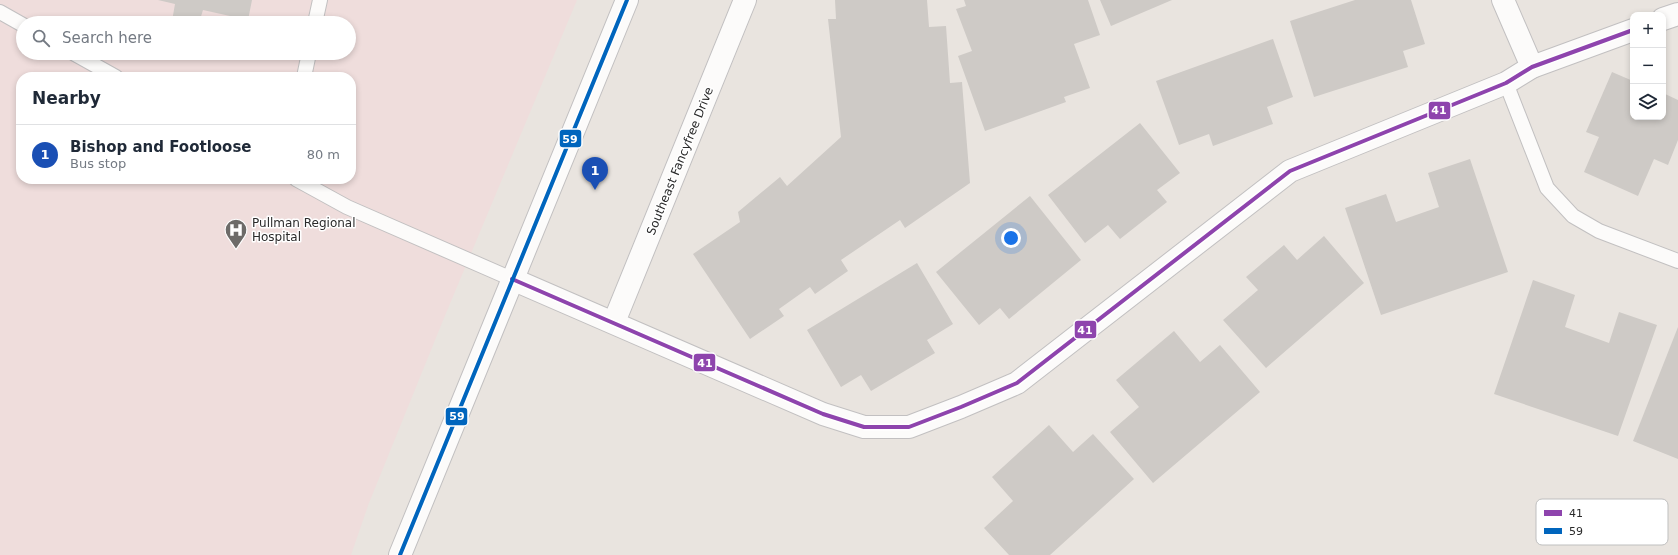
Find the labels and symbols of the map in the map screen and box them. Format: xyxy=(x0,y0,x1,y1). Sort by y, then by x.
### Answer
street label: Southeast Fancyfree Drive xyxy=(644,85,716,237)
line badge: 41 xyxy=(1428,101,1451,120)
text: 41 xyxy=(1431,104,1447,117)
line badge: 59 xyxy=(559,129,582,148)
text: 59 xyxy=(562,133,578,146)
pin: 1 xyxy=(582,157,608,190)
place label: Pullman Regional Hospital xyxy=(252,216,356,244)
hospital icon: Pullman Regional Hospital xyxy=(223,217,249,250)
your location xyxy=(1001,228,1021,248)
line badge: 41 xyxy=(1074,320,1097,339)
text: 41 xyxy=(1077,324,1093,337)
line badge: 41 xyxy=(693,353,716,372)
text: 41 xyxy=(697,357,713,370)
line badge: 59 xyxy=(445,407,468,426)
text: 59 xyxy=(449,410,465,423)
legend xyxy=(1536,499,1668,545)
text: 41 xyxy=(1569,507,1583,520)
text: 59 xyxy=(1569,525,1583,538)

